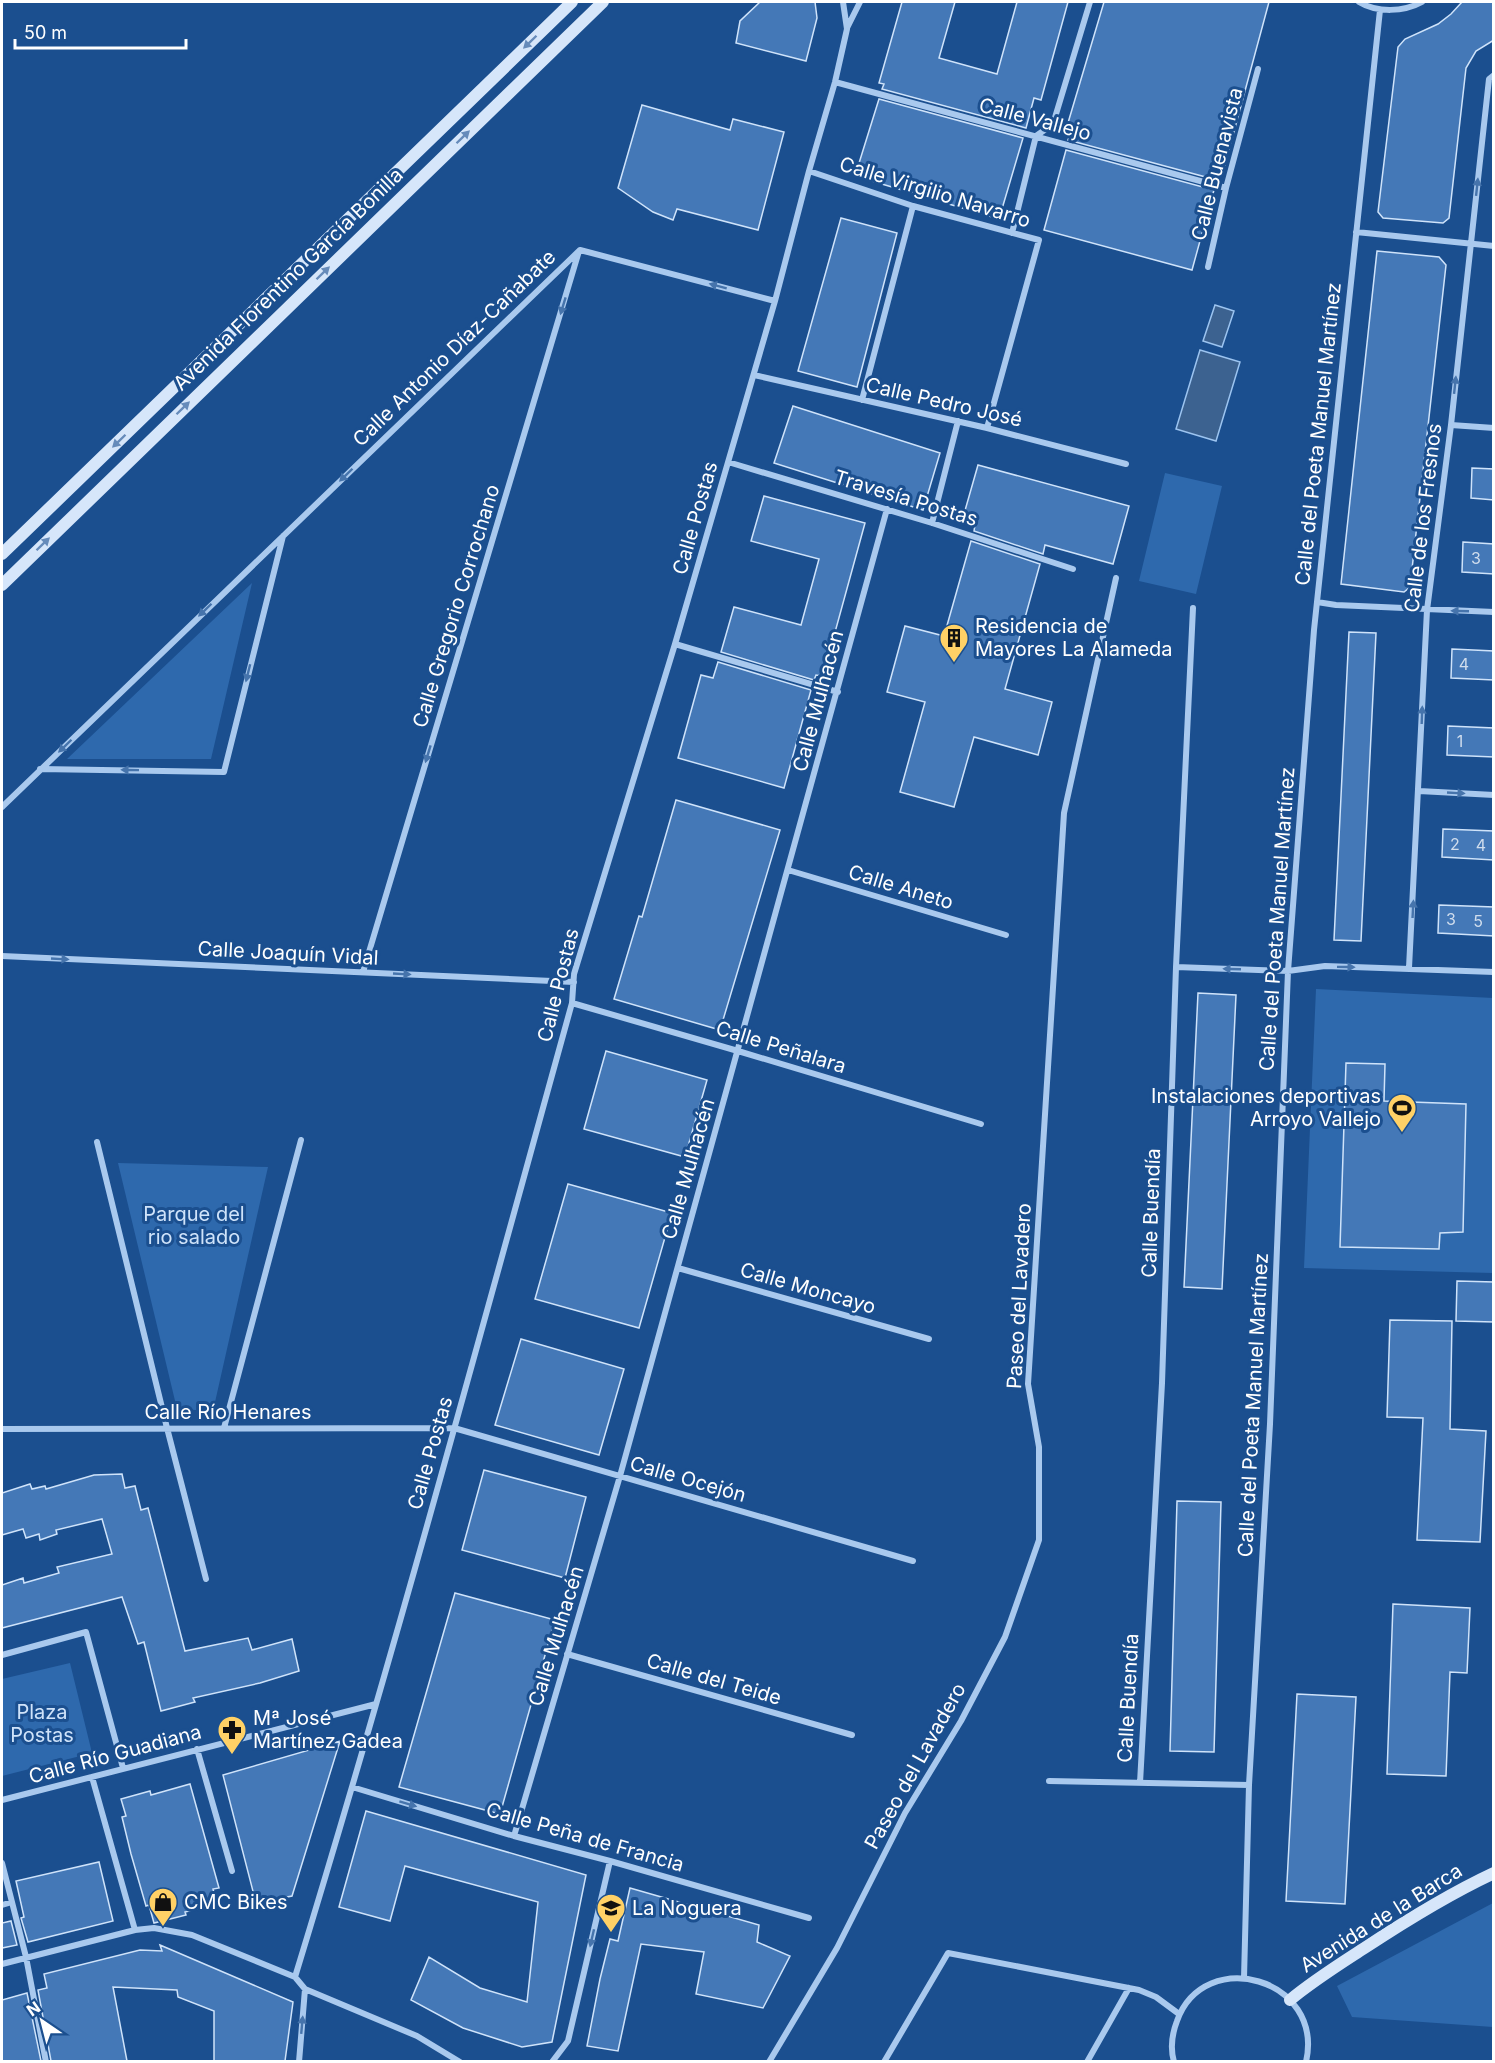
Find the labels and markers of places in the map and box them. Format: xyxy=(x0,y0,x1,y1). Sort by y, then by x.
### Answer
place label: Residencia de Mayores La Alameda xyxy=(975,614,1173,661)
building icon: Residencia de Mayores La Alameda xyxy=(938,622,970,664)
place label: Instalaciones deportivas Arroyo Vallejo xyxy=(1151,1084,1381,1131)
sports icon: Instalaciones deportivas Arroyo Vallejo xyxy=(1386,1092,1418,1134)
place label: Mª José Martínez Gadea xyxy=(253,1706,403,1753)
pharmacy icon: Mª José Martínez Gadea xyxy=(216,1714,248,1756)
shop icon: CMC Bikes xyxy=(147,1886,179,1928)
place label: CMC Bikes xyxy=(184,1890,288,1914)
school or university icon: La Noguera xyxy=(595,1892,627,1934)
place label: La Noguera xyxy=(632,1896,742,1920)

